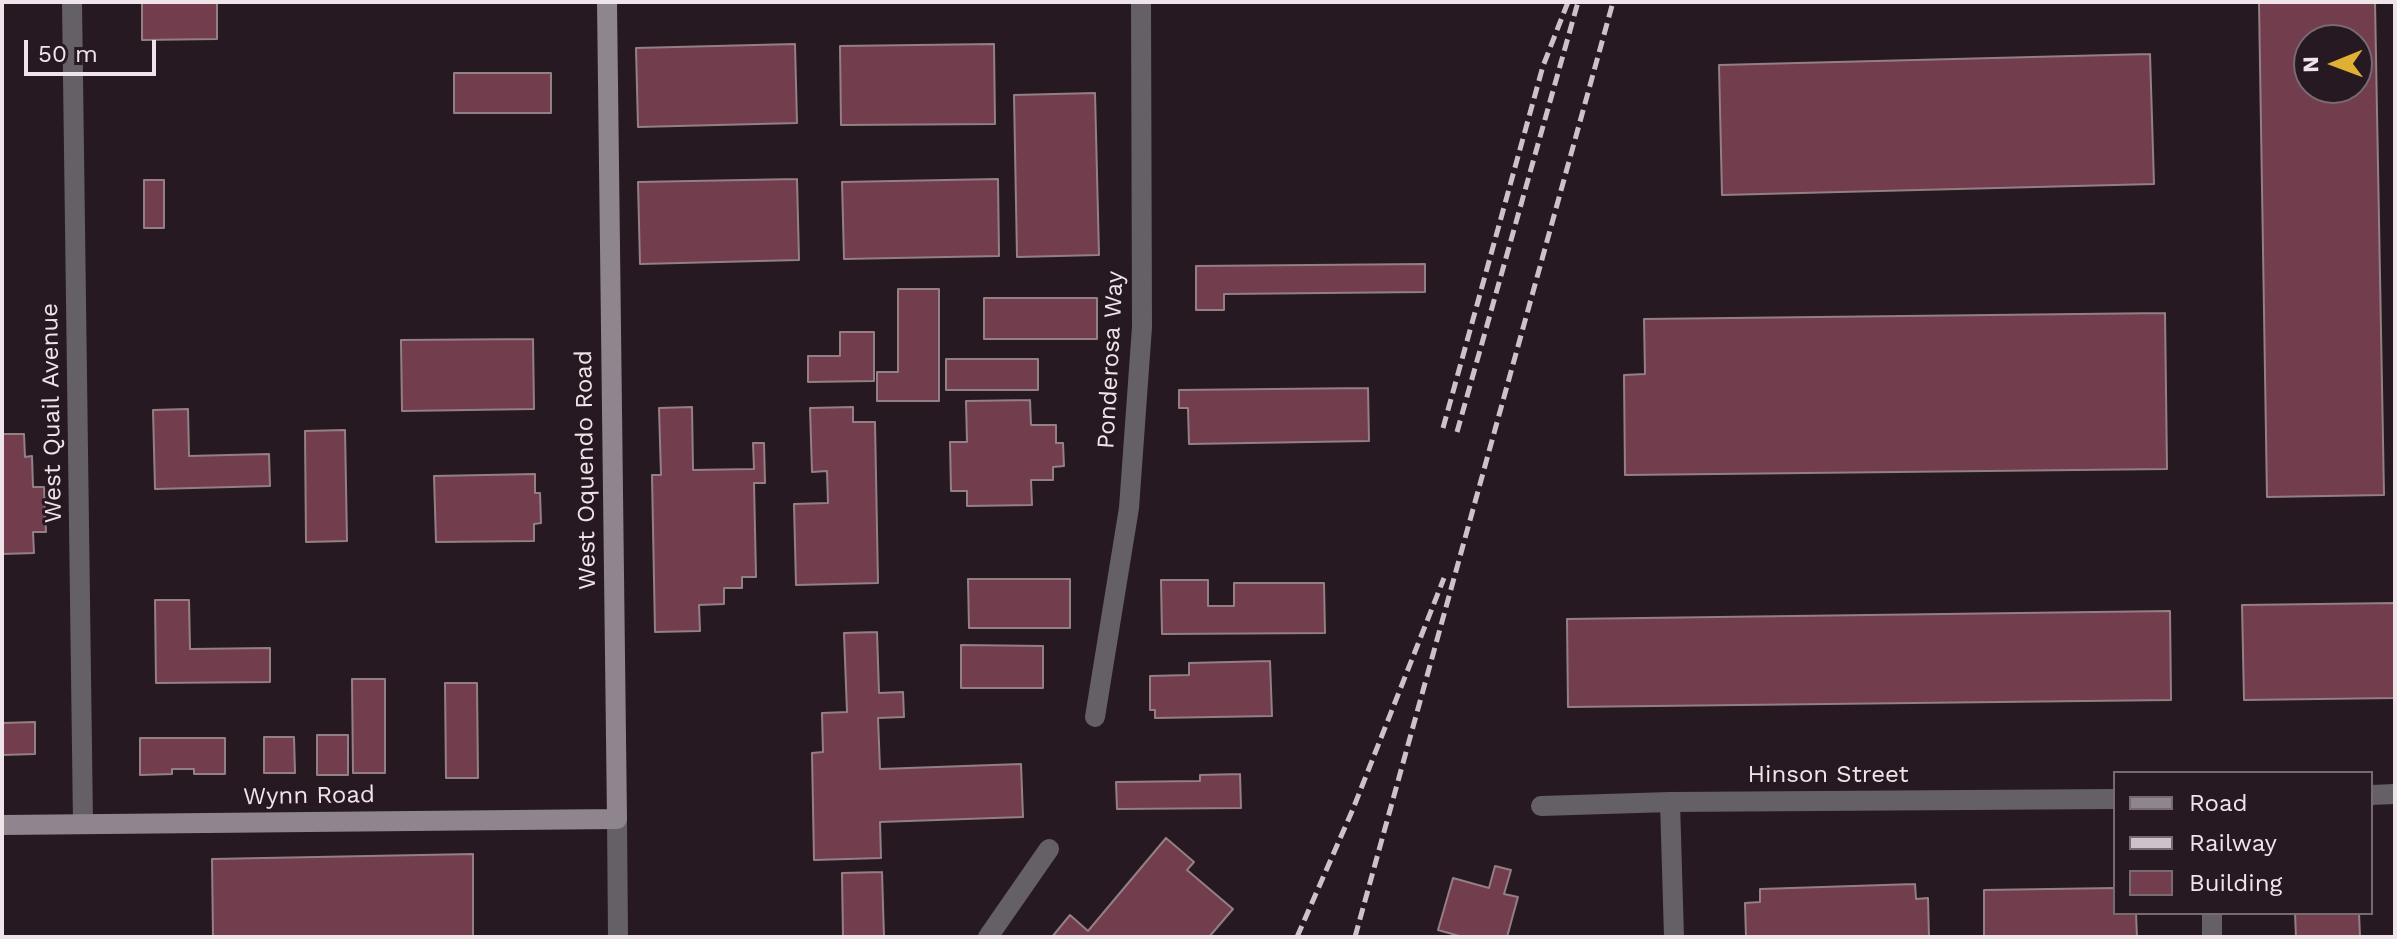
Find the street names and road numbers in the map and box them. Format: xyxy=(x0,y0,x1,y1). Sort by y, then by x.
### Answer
street label: Ponderosa Way xyxy=(1092,270,1130,450)
street label: West Quail Avenue xyxy=(36,303,68,523)
street label: West Oquendo Road xyxy=(570,350,602,590)
street label: Hinson Street xyxy=(1747,761,1909,789)
street label: Wynn Road xyxy=(243,780,375,812)

